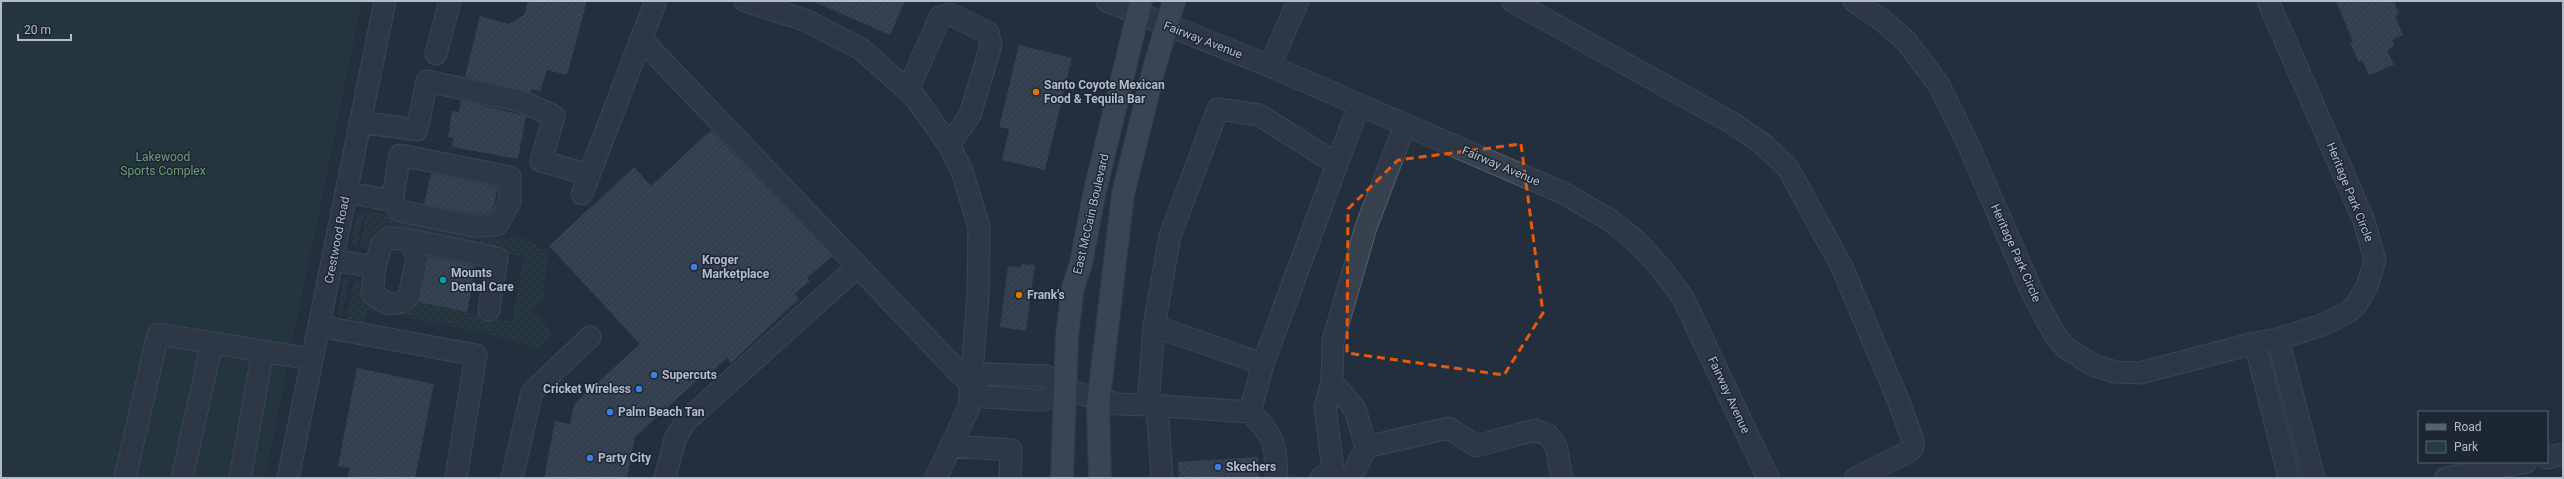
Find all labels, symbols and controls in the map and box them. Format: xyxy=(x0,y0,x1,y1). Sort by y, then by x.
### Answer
scale bar xyxy=(18,16,71,42)
street label: Fairway Avenue xyxy=(1162,19,1244,61)
text: 20 m xyxy=(24,23,51,37)
place label: Santo Coyote Mexican Food & Tequila Bar xyxy=(1044,78,1165,106)
marker: Santo Coyote Mexican Food & Tequila Bar xyxy=(1031,87,1041,97)
street label: Heritage Park Circle xyxy=(2324,140,2376,244)
street label: Fairway Avenue xyxy=(1460,143,1542,189)
park label: Lakewood Sports Complex xyxy=(120,150,206,178)
street label: East McCain Boulevard xyxy=(1070,152,1112,276)
street label: Crestwood Road xyxy=(322,195,352,285)
street label: Heritage Park Circle xyxy=(1988,202,2044,304)
place label: Kroger Marketplace xyxy=(702,253,770,281)
marker: Kroger Marketplace xyxy=(689,262,699,272)
place label: Mounts Dental Care xyxy=(451,266,514,294)
marker: Mounts Dental Care xyxy=(438,275,448,285)
place label: Frank's xyxy=(1027,288,1065,302)
marker: Frank's xyxy=(1014,290,1024,300)
street label: Fairway Avenue xyxy=(1705,354,1753,436)
place label: Supercuts xyxy=(662,368,717,382)
marker: Supercuts xyxy=(649,370,659,380)
place label: Cricket Wireless xyxy=(543,382,631,396)
marker: Cricket Wireless xyxy=(634,384,644,394)
place label: Palm Beach Tan xyxy=(618,405,705,419)
marker: Palm Beach Tan xyxy=(605,407,615,417)
legend xyxy=(2418,411,2548,463)
text: Road xyxy=(2454,420,2482,434)
text: Park xyxy=(2454,440,2479,454)
place label: Party City xyxy=(598,451,652,465)
marker: Party City xyxy=(585,453,595,463)
place label: Skechers xyxy=(1226,460,1276,474)
marker: Skechers xyxy=(1213,462,1223,472)

